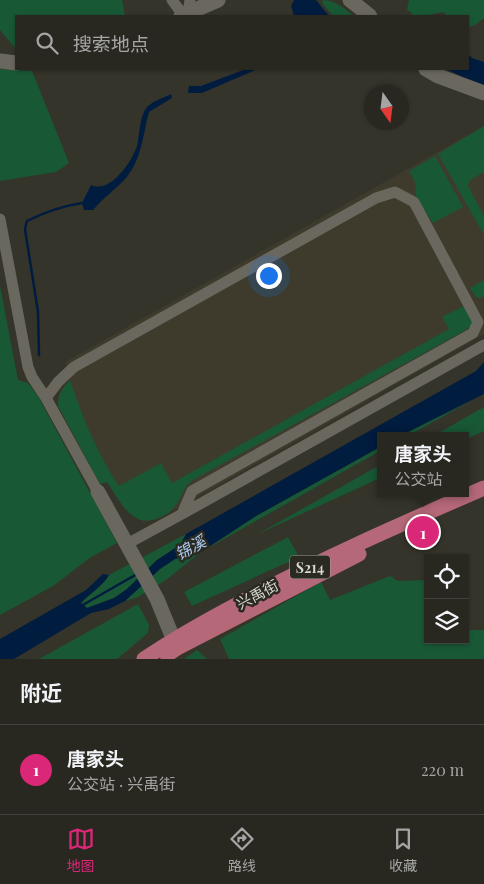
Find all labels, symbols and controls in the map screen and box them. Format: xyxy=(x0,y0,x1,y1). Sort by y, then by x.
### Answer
search box xyxy=(15,15,469,70)
icon: search xyxy=(33,29,61,57)
text: 搜索地点 xyxy=(73,30,149,56)
north arrow xyxy=(364,85,409,130)
your location xyxy=(256,263,282,289)
popup xyxy=(377,432,469,497)
text: 唐家头 xyxy=(394,440,452,466)
text: 公交站 xyxy=(394,468,443,489)
pin: 1 xyxy=(407,513,439,551)
water label: 锦溪 xyxy=(171,529,211,564)
map controls xyxy=(424,554,469,644)
button: locate xyxy=(424,554,469,599)
road number: S214 xyxy=(290,556,330,578)
street label: 兴禹街 xyxy=(232,575,282,613)
button: layers xyxy=(424,599,469,644)
text: 附近 xyxy=(20,678,62,706)
text: 唐家头 xyxy=(67,745,124,771)
text: 1 xyxy=(33,759,39,780)
text: 220 m xyxy=(421,759,464,780)
text: 公交站 · 兴禹街 xyxy=(67,773,175,794)
tab: 地图 xyxy=(67,825,95,875)
tab: 路线 xyxy=(228,825,256,875)
tab: 收藏 xyxy=(389,825,417,875)

